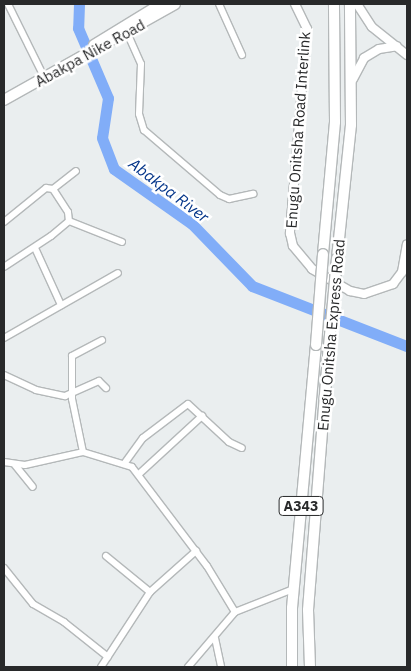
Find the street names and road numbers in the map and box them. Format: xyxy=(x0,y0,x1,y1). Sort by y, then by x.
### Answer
street label: Abakpa Nike Road xyxy=(32,15,148,91)
street label: Enugu Onitsha Road Interlink xyxy=(282,31,314,229)
street label: Enugu Onitsha Express Road xyxy=(314,238,348,432)
road number: A343 xyxy=(278,494,324,518)

